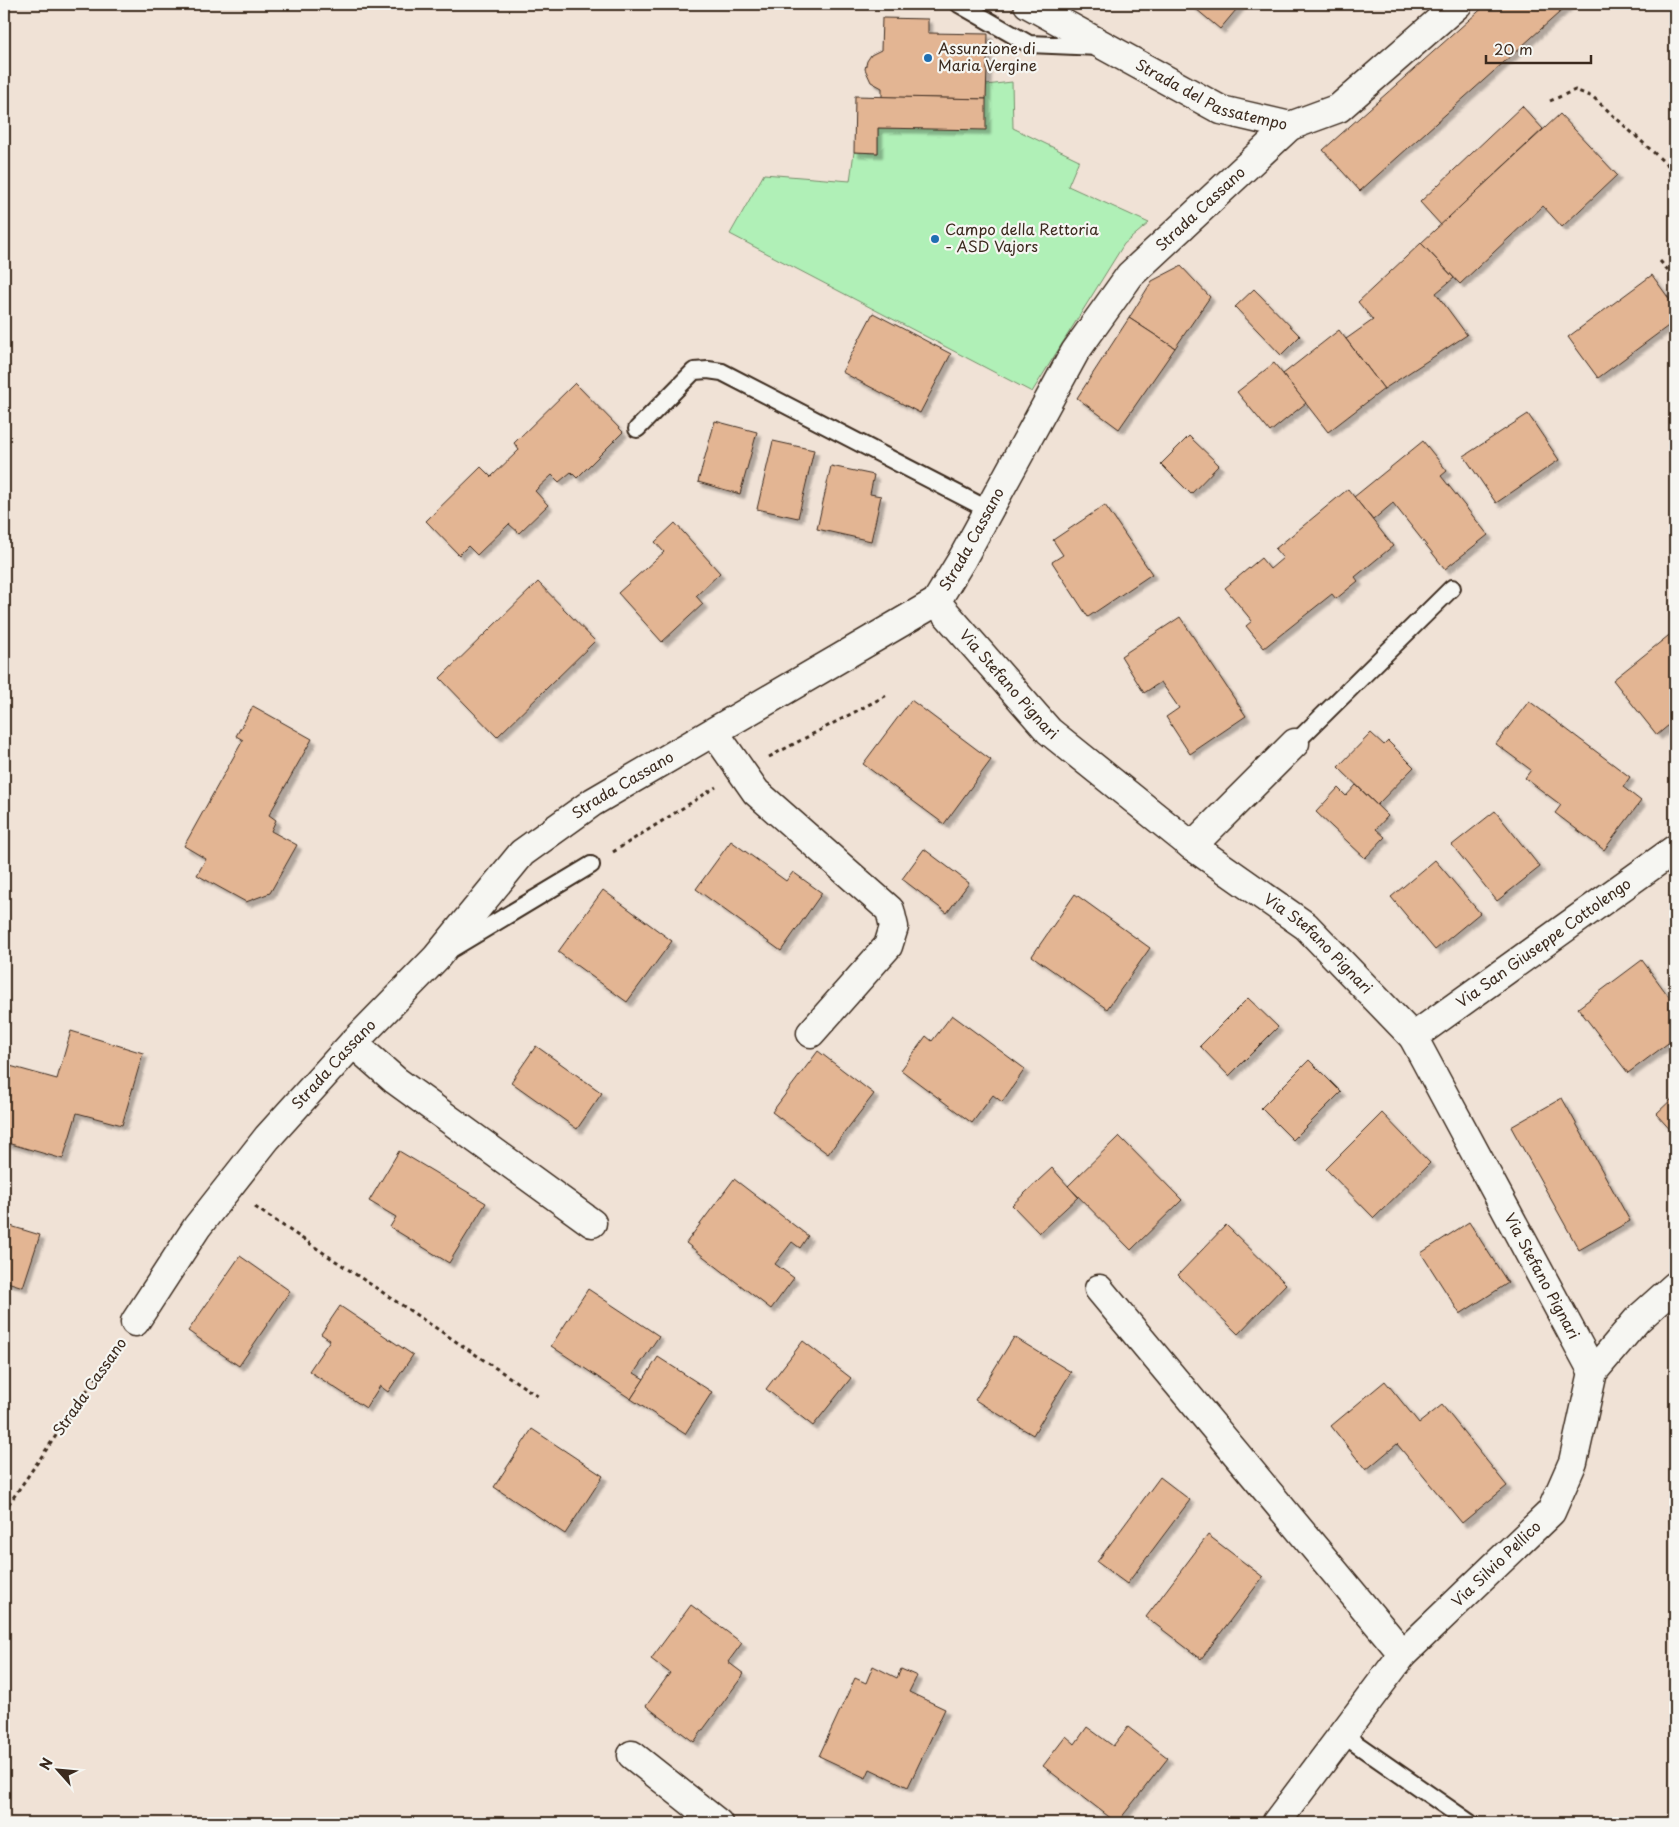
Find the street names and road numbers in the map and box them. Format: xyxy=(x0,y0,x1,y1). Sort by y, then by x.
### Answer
street label: Strada del Passatempo xyxy=(1132,52,1290,135)
street label: Strada Cassano xyxy=(1149,160,1250,256)
street label: Strada Cassano xyxy=(932,483,1009,595)
street label: Via Stefano Pignari xyxy=(955,623,1064,744)
street label: Strada Cassano xyxy=(566,744,677,824)
street label: Via San Giuseppe Cottolengo xyxy=(1451,871,1635,1013)
street label: Via Stefano Pignari xyxy=(1260,887,1379,998)
street label: Strada Cassano xyxy=(285,1013,380,1114)
street label: Via Stefano Pignari xyxy=(1499,1208,1586,1343)
street label: Strada Cassano xyxy=(46,1332,131,1440)
street label: Via Silvio Pellico xyxy=(1446,1515,1545,1612)

